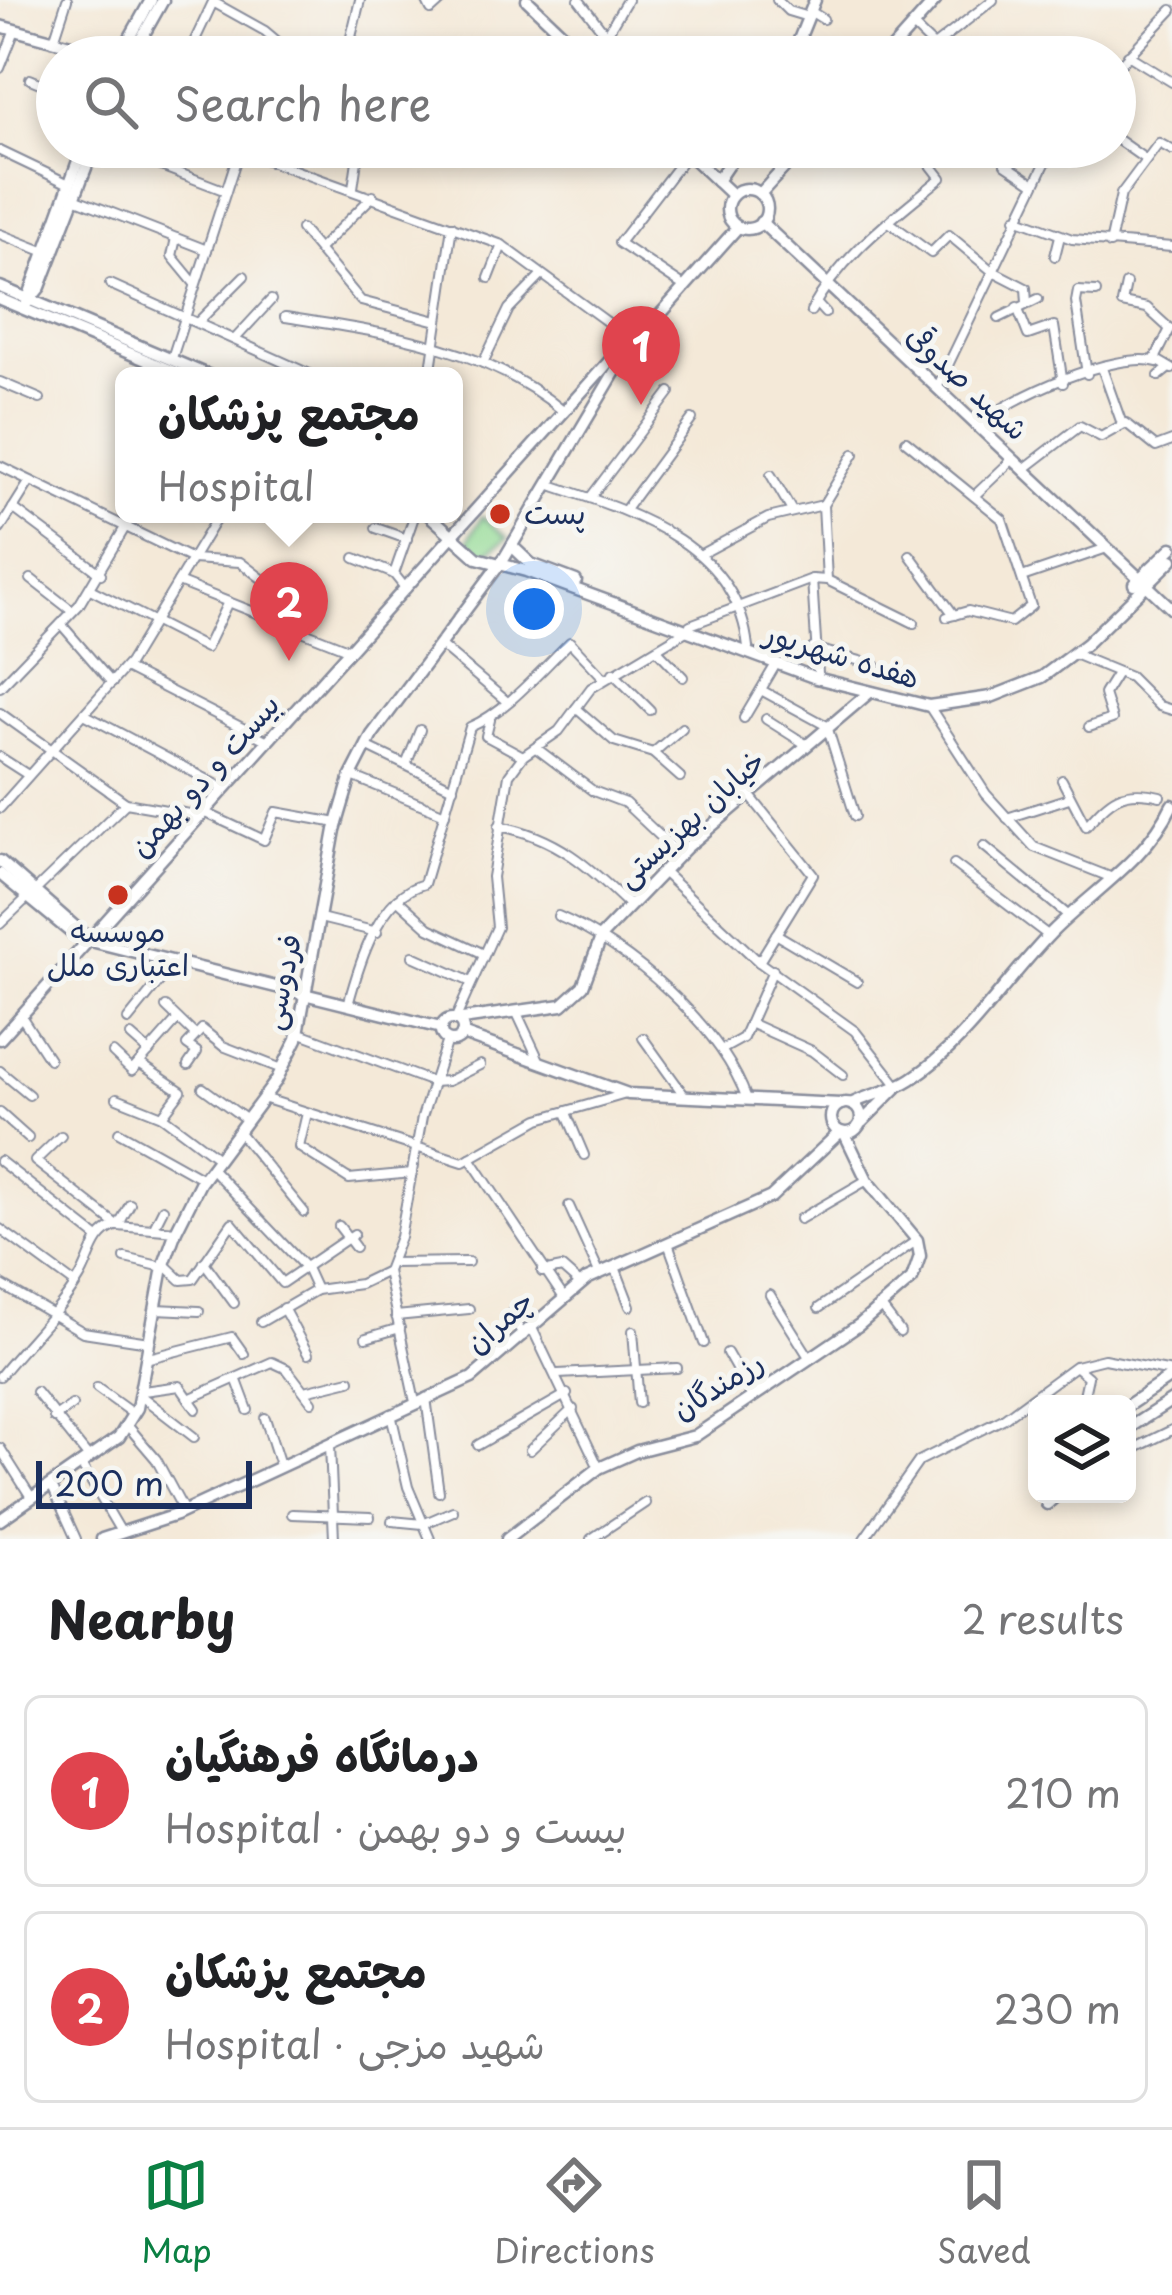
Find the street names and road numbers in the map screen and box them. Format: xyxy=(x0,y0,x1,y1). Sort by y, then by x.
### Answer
street label: شهید صدوقی xyxy=(897,313,1040,450)
street label: هفده شهریور xyxy=(757,608,926,699)
street label: بیست و دو بهمن xyxy=(117,682,289,866)
street label: خیابان بهزیستی xyxy=(605,738,774,897)
street label: فردوسی xyxy=(247,929,312,1034)
street label: چمران xyxy=(454,1277,543,1363)
street label: رزمندگان xyxy=(662,1338,771,1430)

